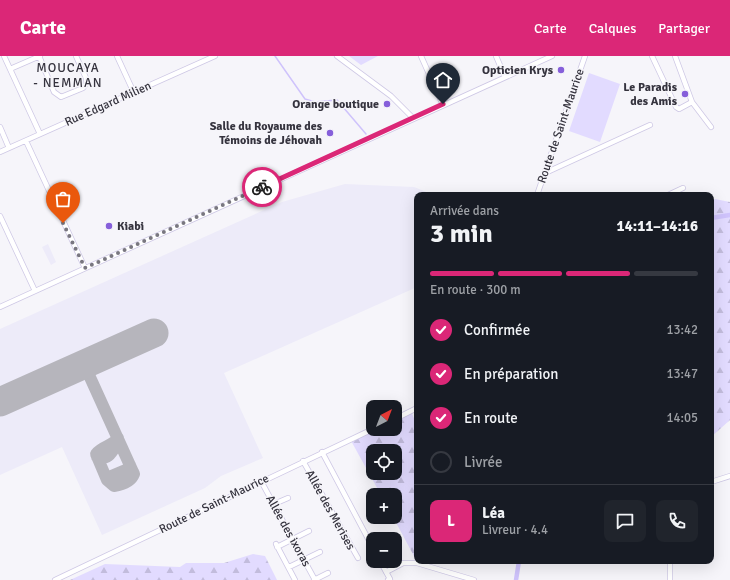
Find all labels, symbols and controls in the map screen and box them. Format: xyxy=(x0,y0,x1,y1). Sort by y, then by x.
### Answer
text: Carte xyxy=(20,16,66,40)
text: Carte xyxy=(534,20,567,37)
text: Calques xyxy=(589,20,636,37)
text: Partager xyxy=(658,20,710,37)
district label: MOUCAYA - NEMMAN xyxy=(33,60,103,91)
pin xyxy=(426,63,460,104)
place label: Opticien Krys xyxy=(482,63,554,78)
marker: Opticien Krys xyxy=(556,65,566,75)
street label: Route de Saint-Maurice xyxy=(534,67,588,185)
icon: home xyxy=(432,69,454,91)
street label: Rue Edgard Milien xyxy=(62,78,154,130)
place label: Le Paradis des Amis xyxy=(623,80,678,109)
marker: Le Paradis des Amis xyxy=(680,89,690,99)
place label: Orange boutique xyxy=(292,97,379,112)
marker: Orange boutique xyxy=(382,99,392,109)
place label: Salle du Royaume des Témoins de Jéhovah xyxy=(210,119,323,148)
marker: Salle du Royaume des Témoins de Jéhovah xyxy=(325,128,335,138)
courier xyxy=(242,167,282,207)
icon: bike xyxy=(251,176,273,198)
pin xyxy=(46,182,80,223)
icon: bag xyxy=(52,188,74,210)
text: Arrivée dans xyxy=(430,203,499,219)
text: 14:11–14:16 xyxy=(617,217,698,235)
text: 3 min xyxy=(430,218,493,250)
place label: Kiabi xyxy=(117,219,144,234)
marker: Kiabi xyxy=(104,221,114,231)
text: En route · 300 m xyxy=(430,282,521,298)
icon: check xyxy=(430,319,452,341)
text: Confirmée xyxy=(464,321,530,339)
text: 13:42 xyxy=(666,322,698,338)
icon: check xyxy=(430,363,452,385)
text: En préparation xyxy=(464,365,559,383)
text: 13:47 xyxy=(666,366,698,382)
north arrow xyxy=(366,400,402,436)
map controls xyxy=(366,400,402,568)
icon: check xyxy=(430,407,452,429)
text: En route xyxy=(464,409,518,427)
text: 14:05 xyxy=(666,410,698,426)
button: locate xyxy=(366,444,402,480)
text: Livrée xyxy=(464,453,503,471)
street label: Allée des Merises xyxy=(302,467,358,553)
street label: Route de Saint-Maurice xyxy=(157,471,271,537)
button: + xyxy=(366,488,402,524)
street label: Allée des ixoras xyxy=(262,493,314,569)
button: chat xyxy=(604,500,646,542)
button: phone xyxy=(656,500,698,542)
text: Léa xyxy=(482,504,505,522)
text: L xyxy=(447,512,455,530)
text: Livreur · 4.4 xyxy=(482,522,548,538)
button: − xyxy=(366,532,402,568)

